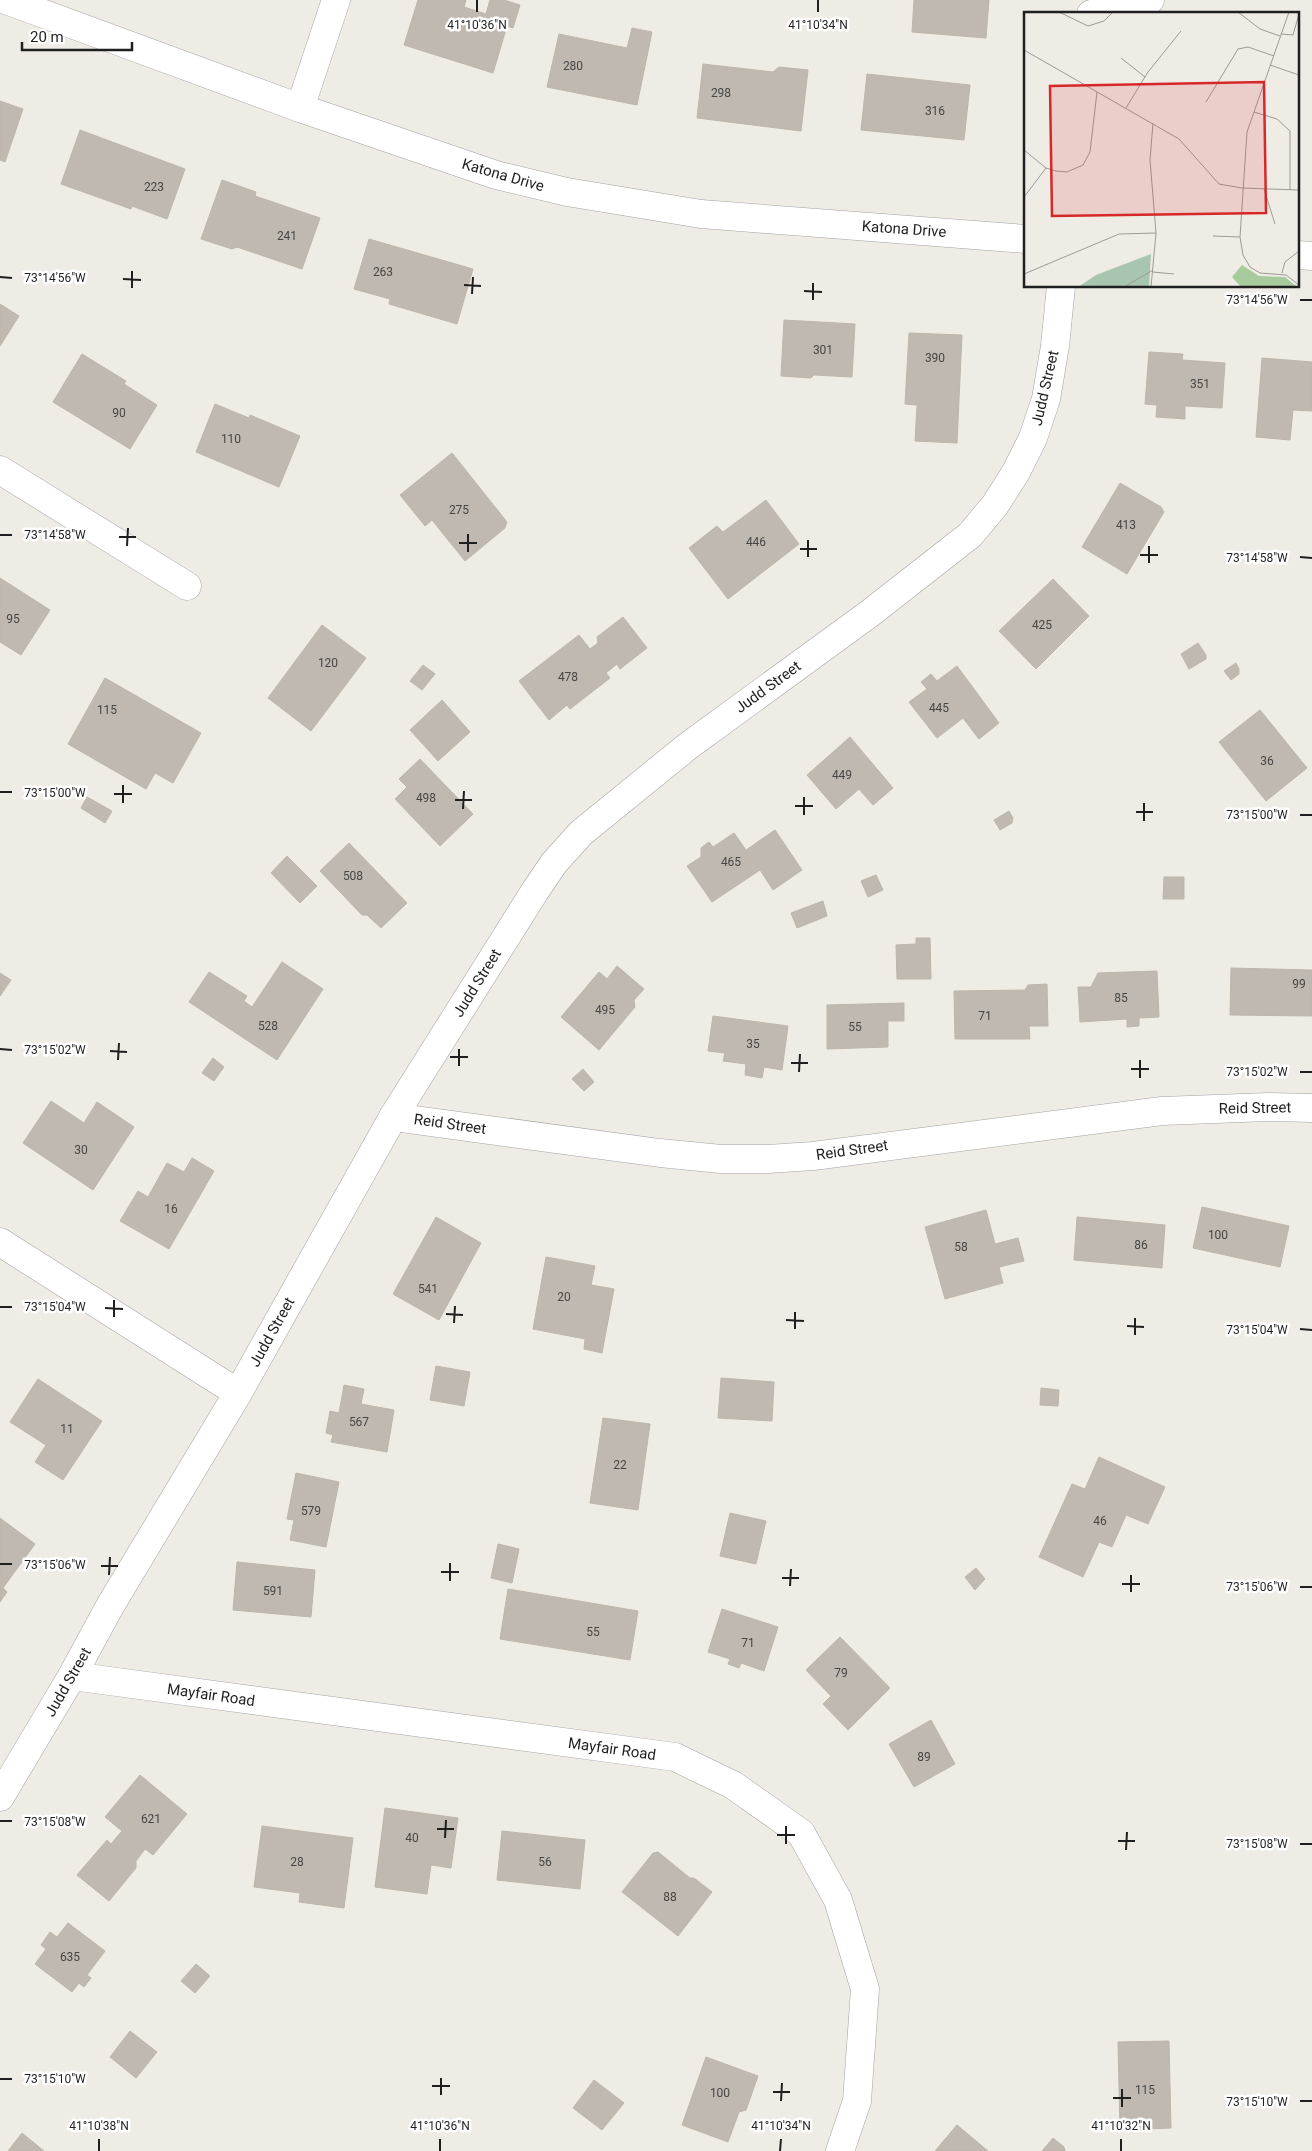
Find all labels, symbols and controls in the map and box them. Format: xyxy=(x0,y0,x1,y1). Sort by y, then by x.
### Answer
inset map xyxy=(1024,12,1300,288)
text: 41°10'36"N xyxy=(447,18,507,32)
text: 41°10'34"N xyxy=(788,18,848,32)
scale bar xyxy=(22,20,132,52)
text: 20 m xyxy=(30,28,64,46)
house number: 280 xyxy=(563,59,583,73)
house number: 298 xyxy=(711,86,731,100)
house number: 316 xyxy=(925,104,945,118)
street label: Katona Drive xyxy=(460,155,546,195)
house number: 223 xyxy=(144,180,164,194)
street label: Katona Drive xyxy=(861,217,947,241)
house number: 241 xyxy=(277,229,297,243)
house number: 263 xyxy=(373,265,393,279)
text: 73°14'56"W xyxy=(24,271,86,285)
text: 73°14'56"W xyxy=(1226,293,1288,307)
house number: 301 xyxy=(813,343,833,357)
street label: Judd Street xyxy=(1028,348,1062,427)
house number: 390 xyxy=(925,351,945,365)
house number: 351 xyxy=(1190,377,1210,391)
house number: 90 xyxy=(112,406,126,420)
house number: 110 xyxy=(221,432,241,446)
house number: 275 xyxy=(449,503,469,517)
house number: 413 xyxy=(1116,518,1136,532)
text: 73°14'58"W xyxy=(24,528,86,542)
house number: 446 xyxy=(746,535,766,549)
text: 73°14'58"W xyxy=(1226,551,1288,565)
house number: 95 xyxy=(6,612,20,626)
house number: 425 xyxy=(1032,618,1052,632)
house number: 120 xyxy=(318,656,338,670)
street label: Judd Street xyxy=(732,657,804,717)
house number: 478 xyxy=(558,670,578,684)
house number: 445 xyxy=(929,701,949,715)
house number: 115 xyxy=(97,703,117,717)
house number: 36 xyxy=(1260,754,1274,768)
house number: 449 xyxy=(832,768,852,782)
text: 73°15'00"W xyxy=(24,786,86,800)
house number: 498 xyxy=(416,791,436,805)
text: 73°15'00"W xyxy=(1226,808,1288,822)
house number: 465 xyxy=(721,855,741,869)
house number: 508 xyxy=(343,869,363,883)
street label: Judd Street xyxy=(449,946,505,1020)
house number: 99 xyxy=(1292,977,1306,991)
house number: 85 xyxy=(1114,991,1128,1005)
house number: 495 xyxy=(595,1003,615,1017)
house number: 71 xyxy=(978,1009,992,1023)
house number: 528 xyxy=(258,1019,278,1033)
house number: 55 xyxy=(848,1020,862,1034)
house number: 35 xyxy=(746,1037,760,1051)
text: 73°15'02"W xyxy=(24,1043,86,1057)
text: 73°15'02"W xyxy=(1226,1065,1288,1079)
street label: Reid Street xyxy=(1219,1098,1292,1118)
street label: Reid Street xyxy=(413,1110,487,1138)
street label: Reid Street xyxy=(815,1136,889,1164)
house number: 30 xyxy=(74,1143,88,1157)
house number: 16 xyxy=(164,1202,178,1216)
house number: 100 xyxy=(1208,1228,1228,1242)
house number: 86 xyxy=(1134,1238,1148,1252)
house number: 58 xyxy=(954,1240,968,1254)
house number: 541 xyxy=(418,1282,438,1296)
house number: 20 xyxy=(557,1290,571,1304)
street label: Judd Street xyxy=(246,1294,299,1370)
text: 73°15'04"W xyxy=(24,1300,86,1314)
text: 73°15'04"W xyxy=(1226,1323,1288,1337)
house number: 567 xyxy=(349,1415,369,1429)
house number: 11 xyxy=(60,1422,74,1436)
house number: 22 xyxy=(613,1458,627,1472)
house number: 579 xyxy=(301,1504,321,1518)
house number: 46 xyxy=(1093,1514,1107,1528)
text: 73°15'06"W xyxy=(24,1558,86,1572)
text: 73°15'06"W xyxy=(1226,1580,1288,1594)
house number: 591 xyxy=(263,1584,283,1598)
house number: 55 xyxy=(586,1625,600,1639)
house number: 71 xyxy=(741,1636,755,1650)
street label: Judd Street xyxy=(41,1644,95,1720)
house number: 79 xyxy=(834,1666,848,1680)
street label: Mayfair Road xyxy=(166,1680,256,1710)
street label: Mayfair Road xyxy=(567,1734,657,1764)
house number: 89 xyxy=(917,1750,931,1764)
house number: 621 xyxy=(141,1812,161,1826)
text: 73°15'08"W xyxy=(24,1815,86,1829)
house number: 40 xyxy=(405,1831,419,1845)
text: 73°15'08"W xyxy=(1226,1837,1288,1851)
house number: 28 xyxy=(290,1855,304,1869)
house number: 56 xyxy=(538,1855,552,1869)
house number: 88 xyxy=(663,1890,677,1904)
house number: 635 xyxy=(60,1950,80,1964)
text: 73°15'10"W xyxy=(24,2072,86,2086)
house number: 115 xyxy=(1135,2083,1155,2097)
house number: 100 xyxy=(710,2086,730,2100)
text: 73°15'10"W xyxy=(1226,2095,1288,2109)
text: 41°10'38"N xyxy=(69,2119,129,2133)
text: 41°10'36"N xyxy=(410,2119,470,2133)
text: 41°10'34"N xyxy=(751,2119,811,2133)
text: 41°10'32"N xyxy=(1091,2119,1151,2133)

